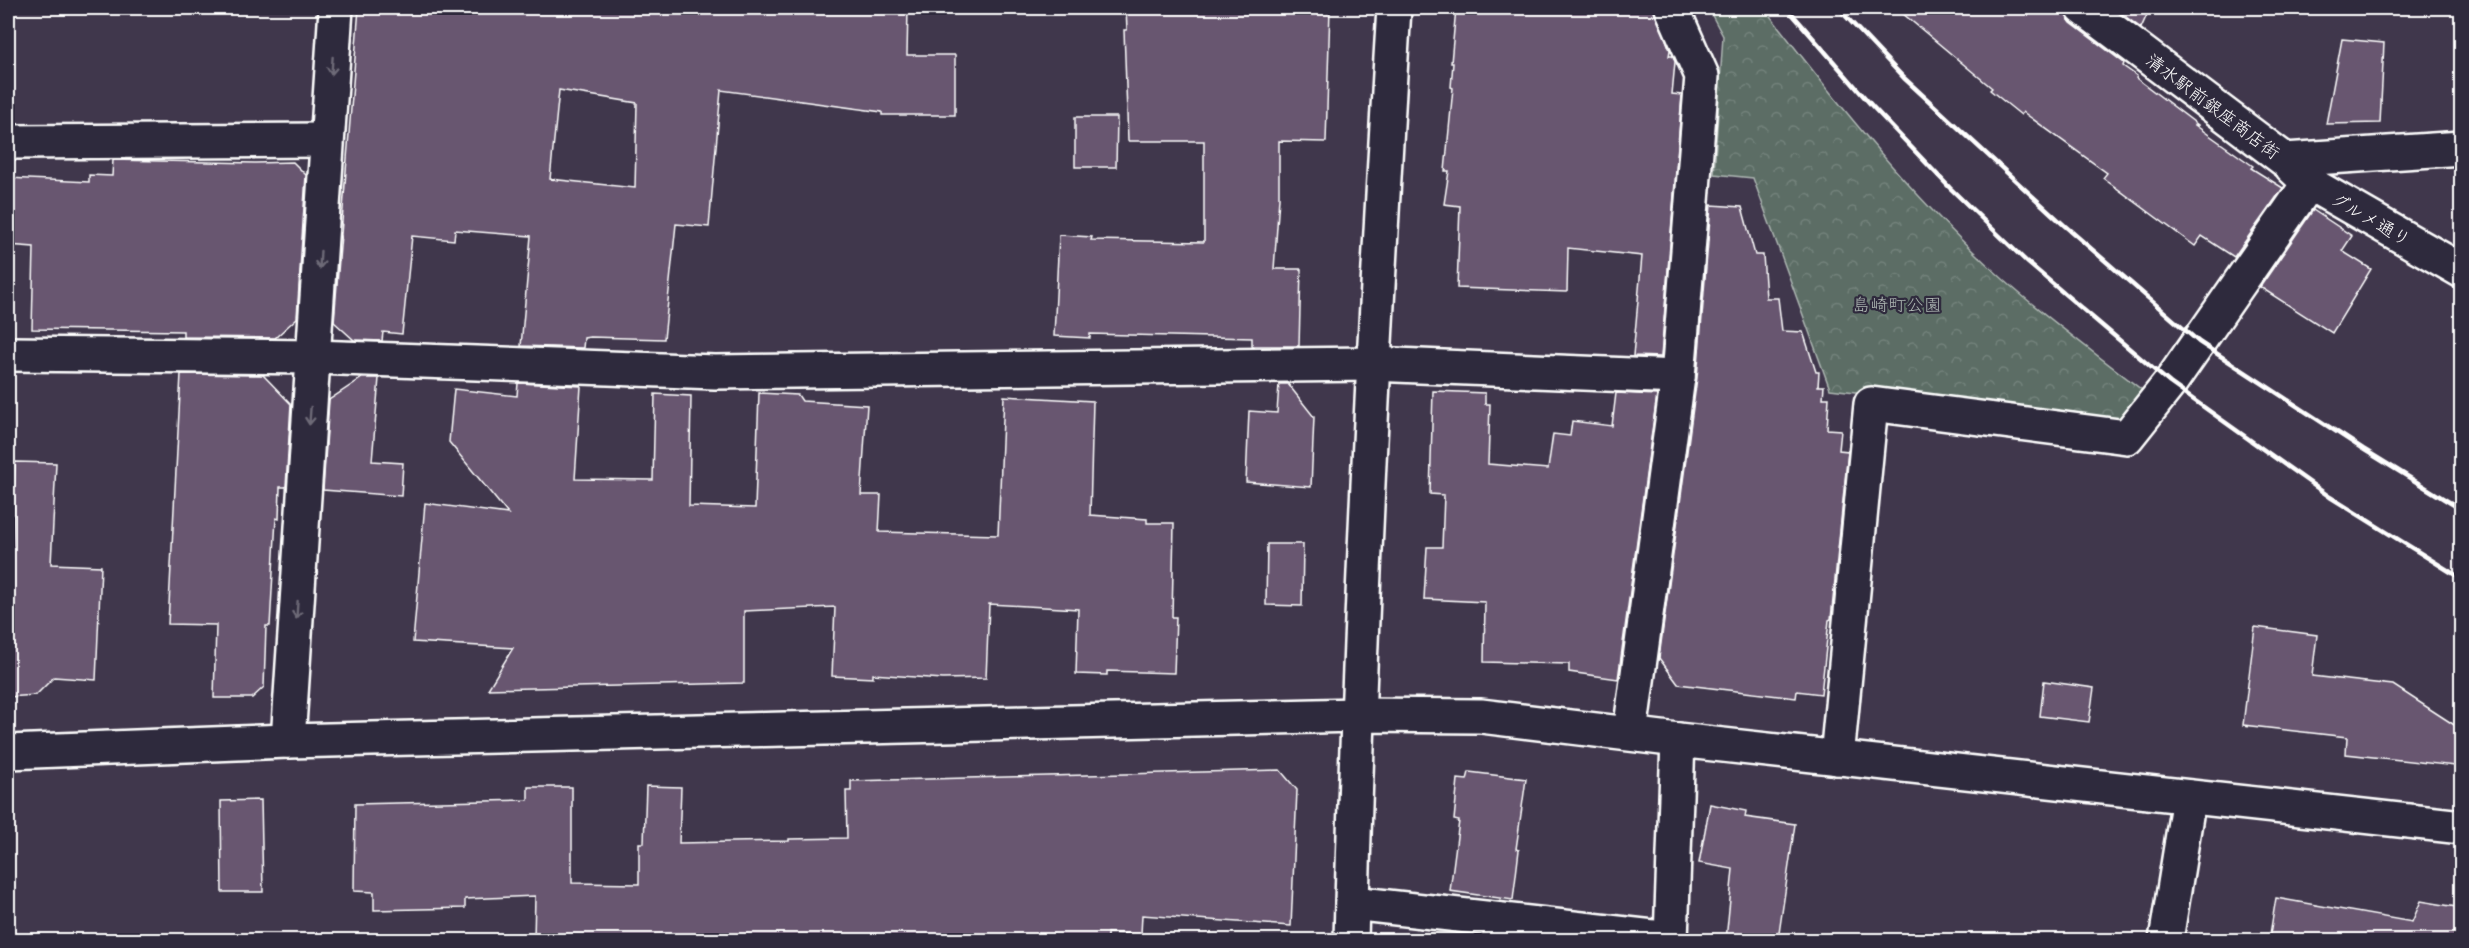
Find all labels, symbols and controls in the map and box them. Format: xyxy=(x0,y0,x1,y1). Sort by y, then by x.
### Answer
street label: 清水駅前銀座商店街 xyxy=(2141,48,2285,164)
one-way arrow xyxy=(326,55,337,75)
street label: グルメ通り xyxy=(2327,187,2415,251)
one-way arrow xyxy=(314,250,325,270)
park label: 島崎町公園 xyxy=(1852,293,1942,316)
one-way arrow xyxy=(305,405,316,425)
one-way arrow xyxy=(292,600,303,620)

